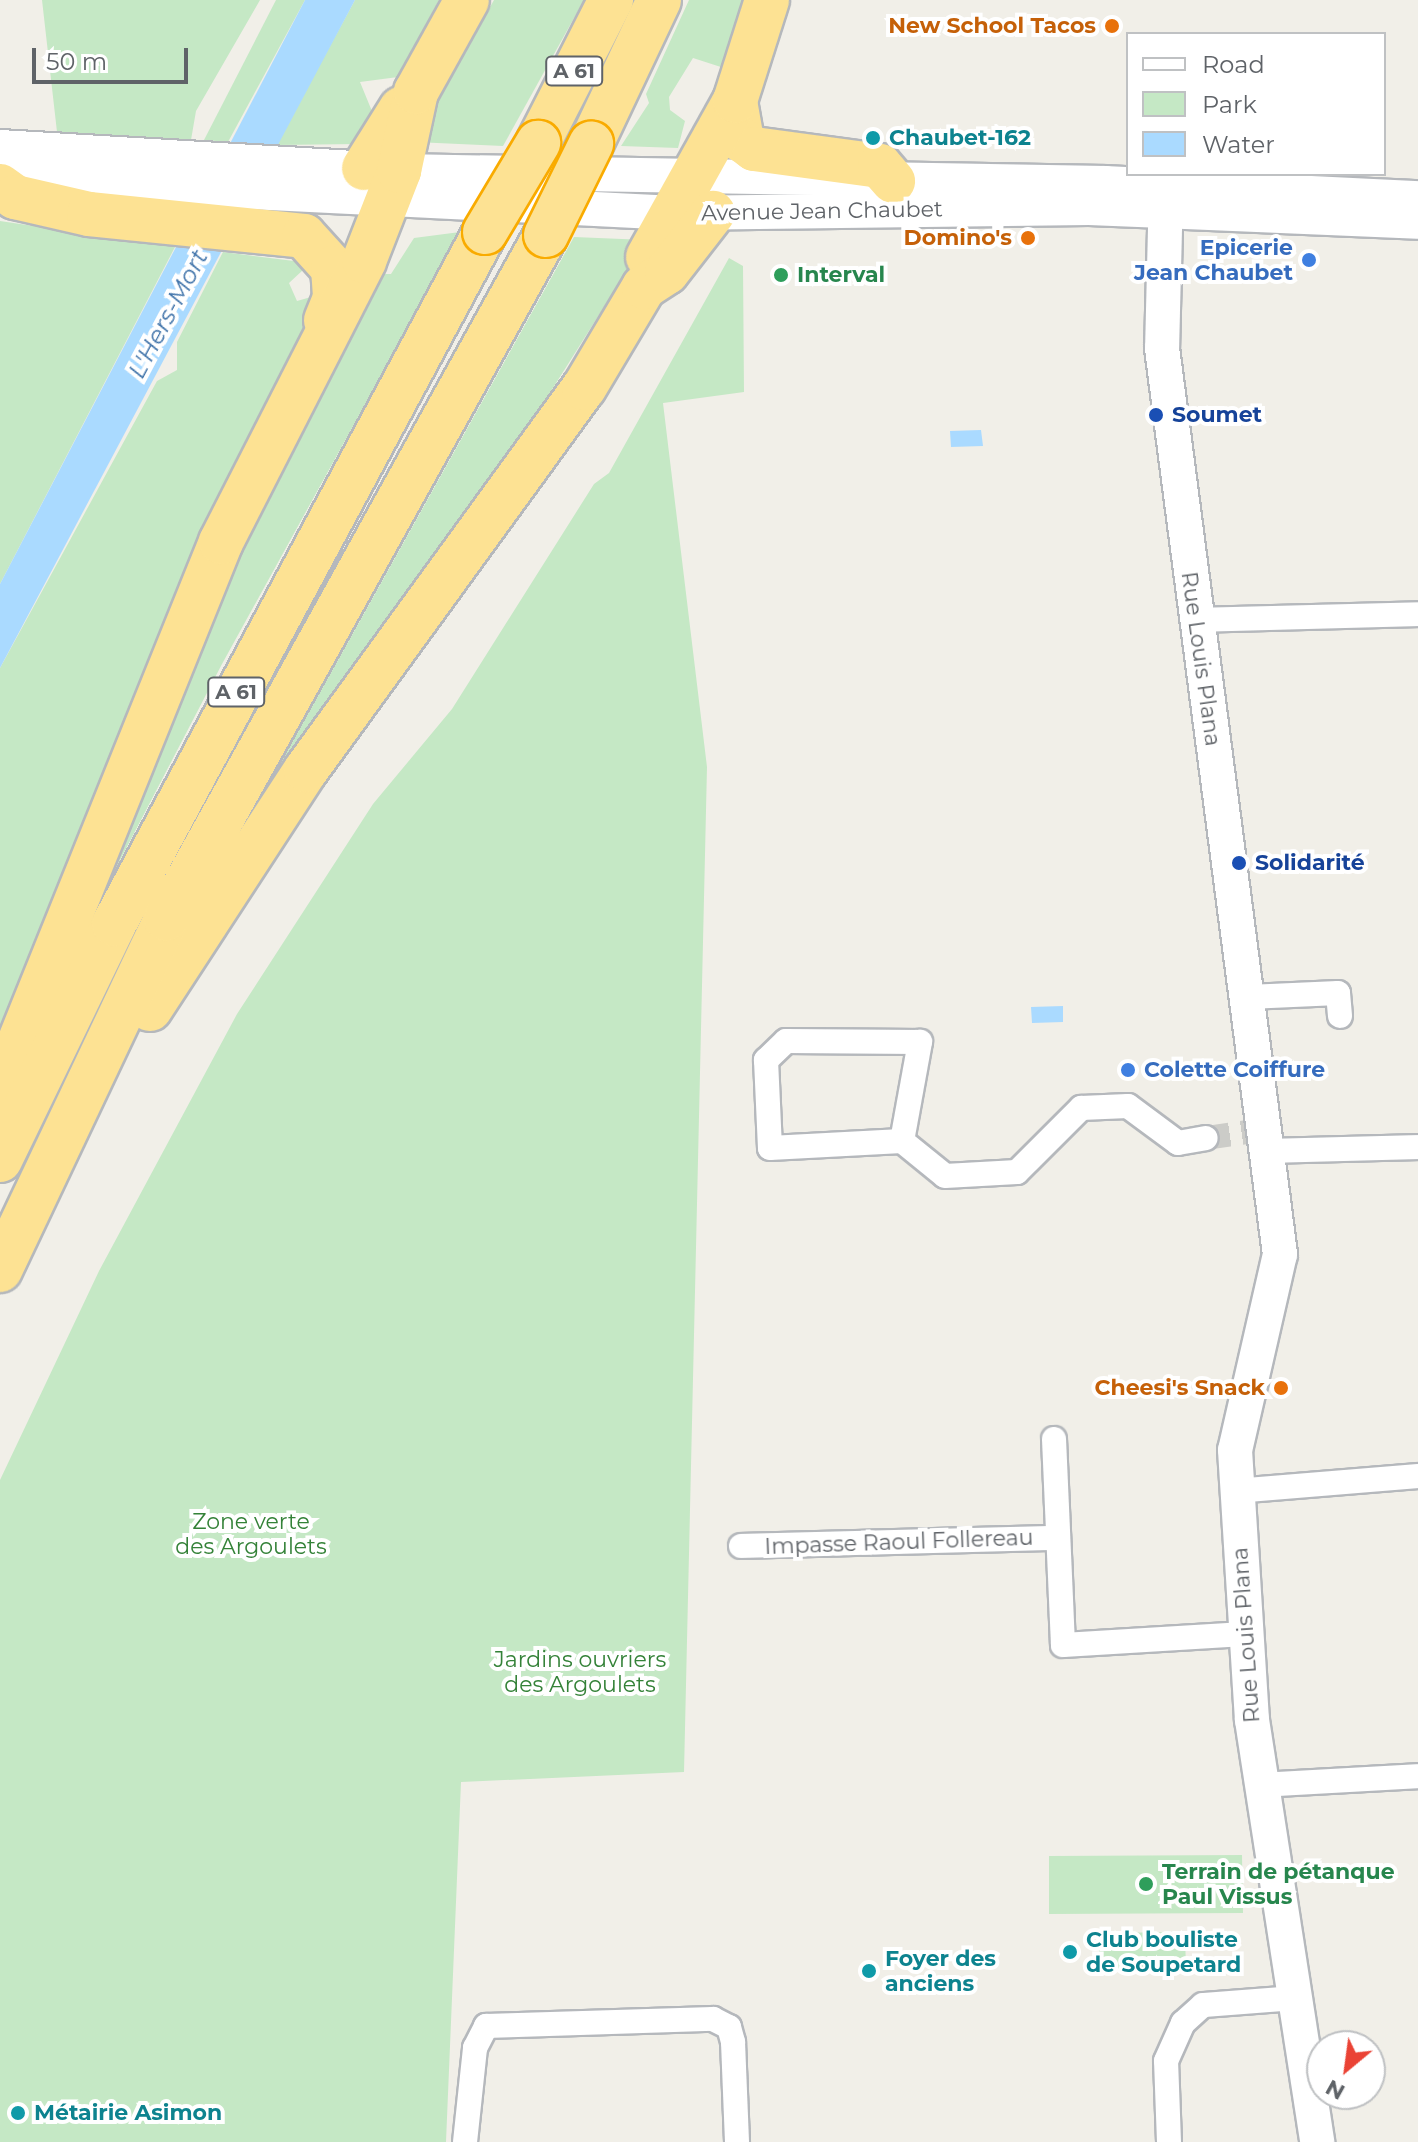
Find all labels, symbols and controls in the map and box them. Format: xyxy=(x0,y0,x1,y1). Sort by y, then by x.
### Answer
place label: New School Tacos xyxy=(888,13,1096,39)
marker: New School Tacos xyxy=(1103,17,1121,35)
scale bar xyxy=(36,32,192,82)
legend xyxy=(1126,32,1386,176)
text: 50 m xyxy=(46,47,107,76)
text: Road xyxy=(1202,50,1265,79)
road number: A 61 xyxy=(544,55,604,87)
text: Park xyxy=(1202,90,1257,119)
place label: Chaubet-162 xyxy=(889,125,1031,151)
marker: Chaubet-162 xyxy=(864,129,882,147)
text: Water xyxy=(1202,130,1275,159)
street label: Avenue Jean Chaubet xyxy=(701,196,943,226)
place label: Domino's xyxy=(904,225,1012,251)
marker: Domino's xyxy=(1019,229,1037,247)
place label: Epicerie Jean Chaubet xyxy=(1134,234,1293,286)
water label: L'Hers-Mort xyxy=(122,245,214,383)
marker: Epicerie Jean Chaubet xyxy=(1300,251,1318,269)
place label: Interval xyxy=(797,262,885,288)
marker: Interval xyxy=(772,266,790,284)
place label: Soumet xyxy=(1172,402,1262,428)
marker: Soumet xyxy=(1147,406,1165,424)
street label: Rue Louis Plana xyxy=(1176,570,1226,748)
road number: A 61 xyxy=(206,676,266,708)
place label: Solidarité xyxy=(1255,850,1365,876)
marker: Solidarité xyxy=(1230,854,1248,872)
place label: Colette Coiffure xyxy=(1144,1057,1325,1083)
marker: Colette Coiffure xyxy=(1119,1061,1137,1079)
place label: Cheesi's Snack xyxy=(1095,1375,1265,1401)
marker: Cheesi's Snack xyxy=(1272,1379,1290,1397)
park label: Zone verte des Argoulets xyxy=(175,1508,327,1560)
street label: Impasse Raoul Follereau xyxy=(764,1524,1034,1560)
street label: Rue Louis Plana xyxy=(1227,1546,1265,1724)
park label: Jardins ouvriers des Argoulets xyxy=(494,1646,666,1698)
place label: Terrain de pétanque Paul Vissus xyxy=(1162,1858,1395,1910)
marker: Terrain de pétanque Paul Vissus xyxy=(1137,1875,1155,1893)
place label: Club bouliste de Soupetard xyxy=(1086,1926,1241,1978)
marker: Club bouliste de Soupetard xyxy=(1061,1943,1079,1961)
place label: Foyer des anciens xyxy=(885,1945,996,1996)
marker: Foyer des anciens xyxy=(860,1962,878,1980)
north arrow xyxy=(1306,2030,1386,2110)
text: N xyxy=(1321,2074,1349,2106)
place label: Métairie Asimon xyxy=(34,2100,222,2126)
marker: Métairie Asimon xyxy=(9,2104,27,2122)

